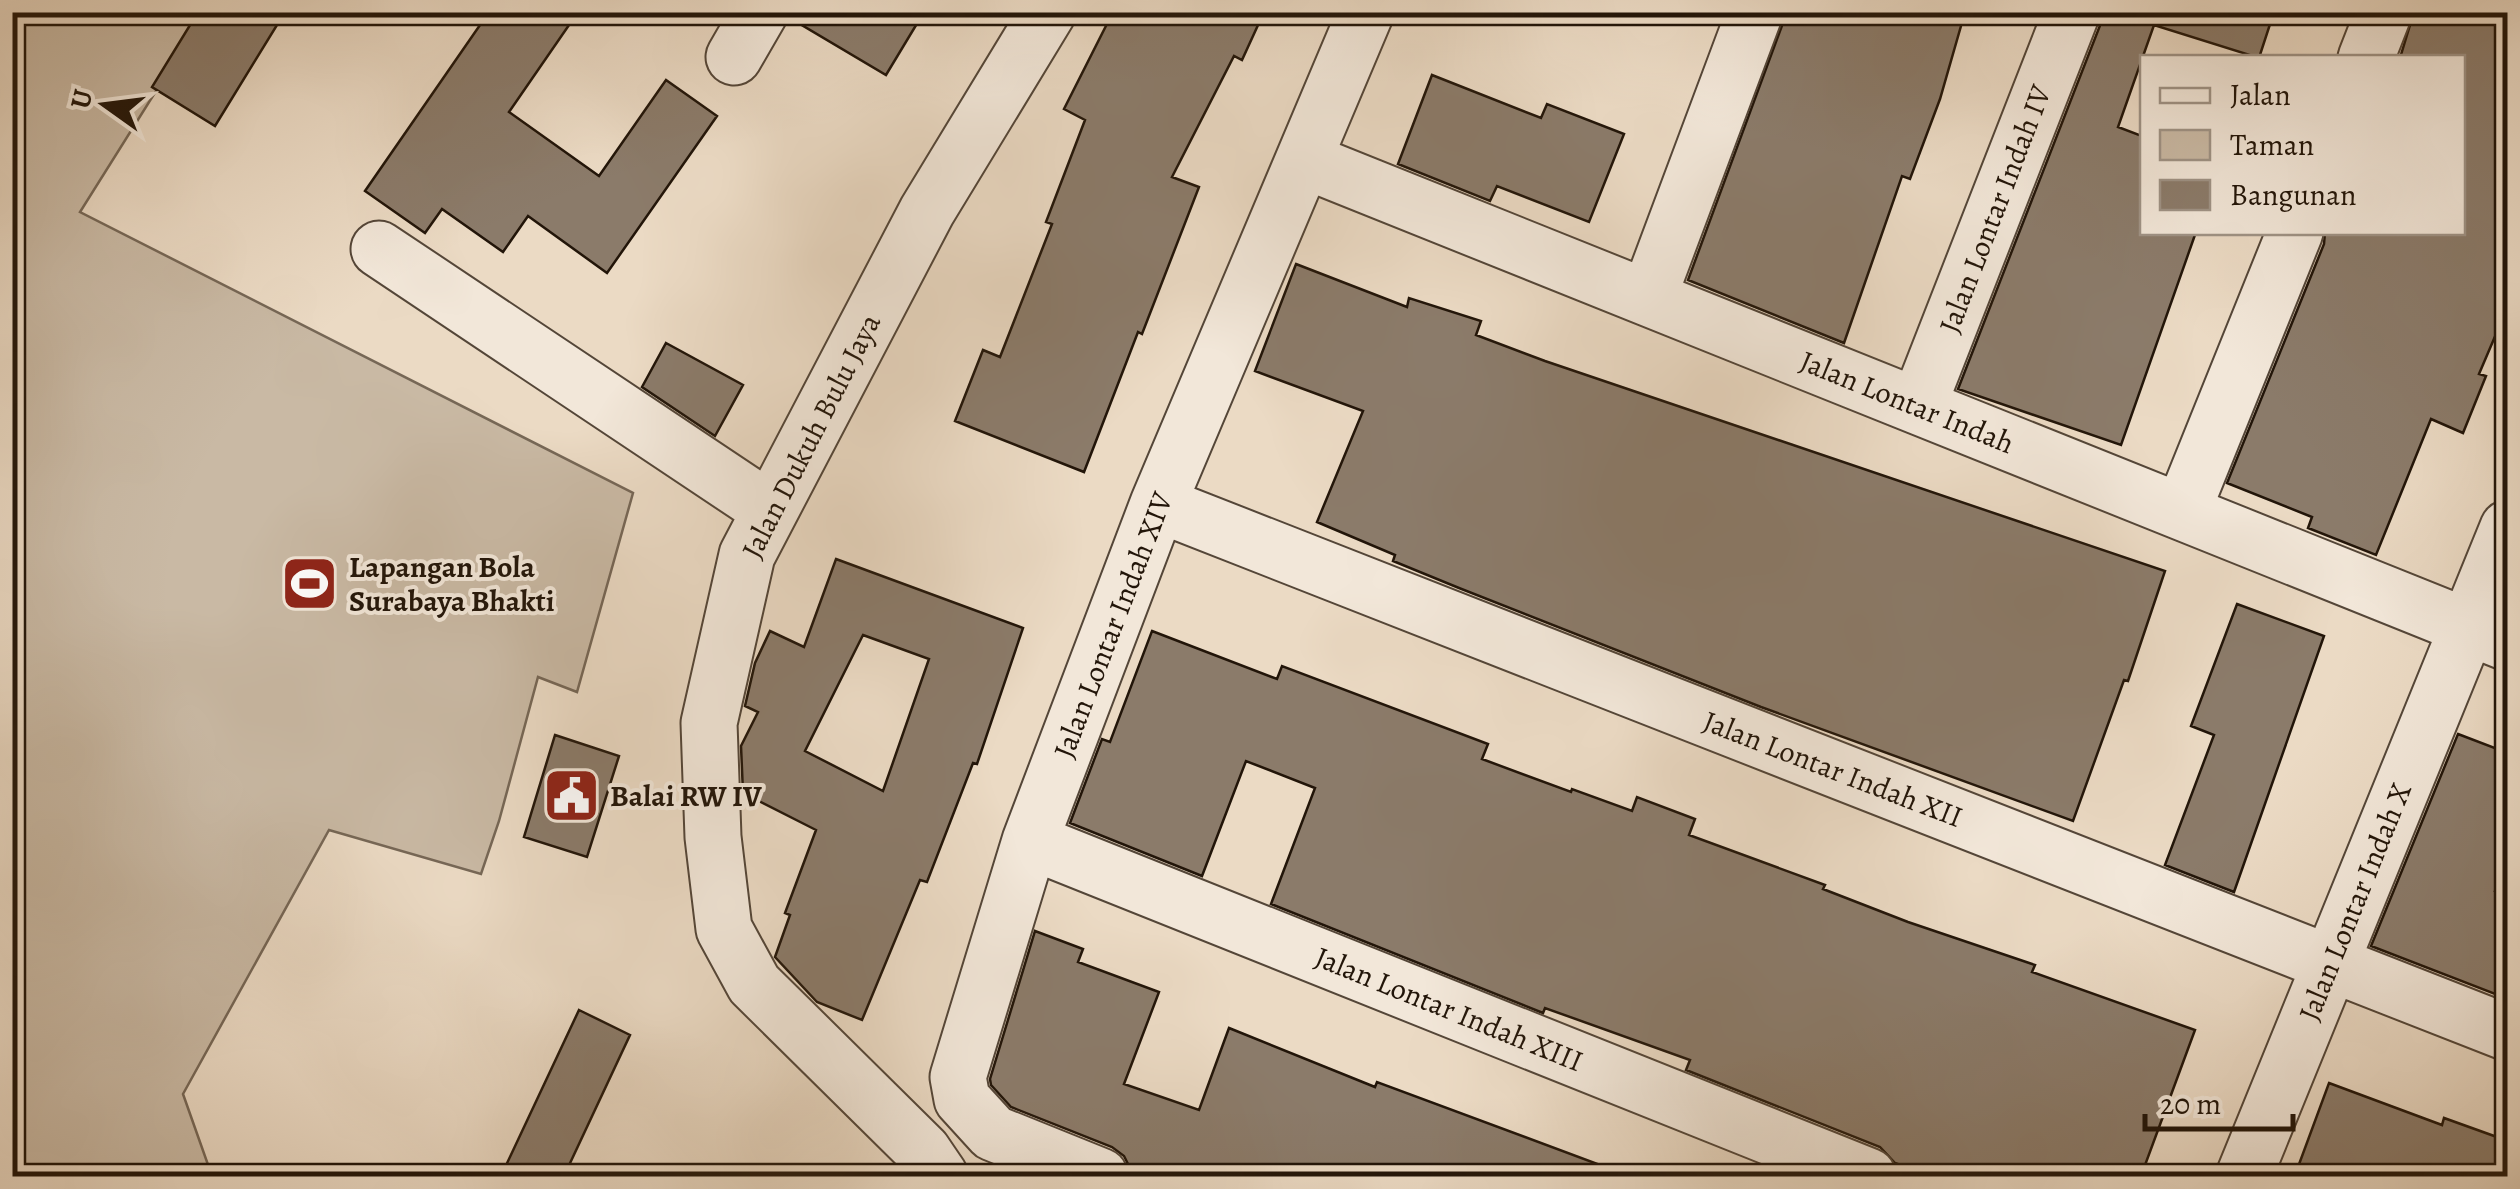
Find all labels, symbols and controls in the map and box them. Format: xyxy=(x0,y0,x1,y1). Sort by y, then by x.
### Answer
north arrow xyxy=(55,55,155,155)
legend xyxy=(2140,55,2465,235)
text: Jalan xyxy=(2230,75,2291,115)
street label: Jalan Lontar Indah IV xyxy=(1929,79,2061,339)
text: U xyxy=(61,86,102,113)
text: Taman xyxy=(2230,125,2314,165)
text: Bangunan xyxy=(2230,175,2356,215)
street label: Jalan Dukuh Bulu Jaya xyxy=(732,307,890,565)
street label: Jalan Lontar Indah xyxy=(1794,341,2020,463)
street label: Jalan Lontar Indah XIV xyxy=(1044,485,1183,764)
place label: Lapangan Bola Surabaya Bhakti xyxy=(349,547,555,621)
sports icon: Lapangan Bola Surabaya Bhakti xyxy=(280,554,340,614)
street label: Jalan Lontar Indah XII xyxy=(1698,701,1968,837)
public building icon: Balai RW IV xyxy=(541,766,601,826)
place label: Balai RW IV xyxy=(610,776,762,816)
street label: Jalan Lontar Indah X xyxy=(2289,777,2421,1027)
street label: Jalan Lontar Indah XIII xyxy=(1309,937,1589,1081)
scale bar xyxy=(2145,1069,2292,1131)
text: 20 m xyxy=(2160,1084,2221,1124)

